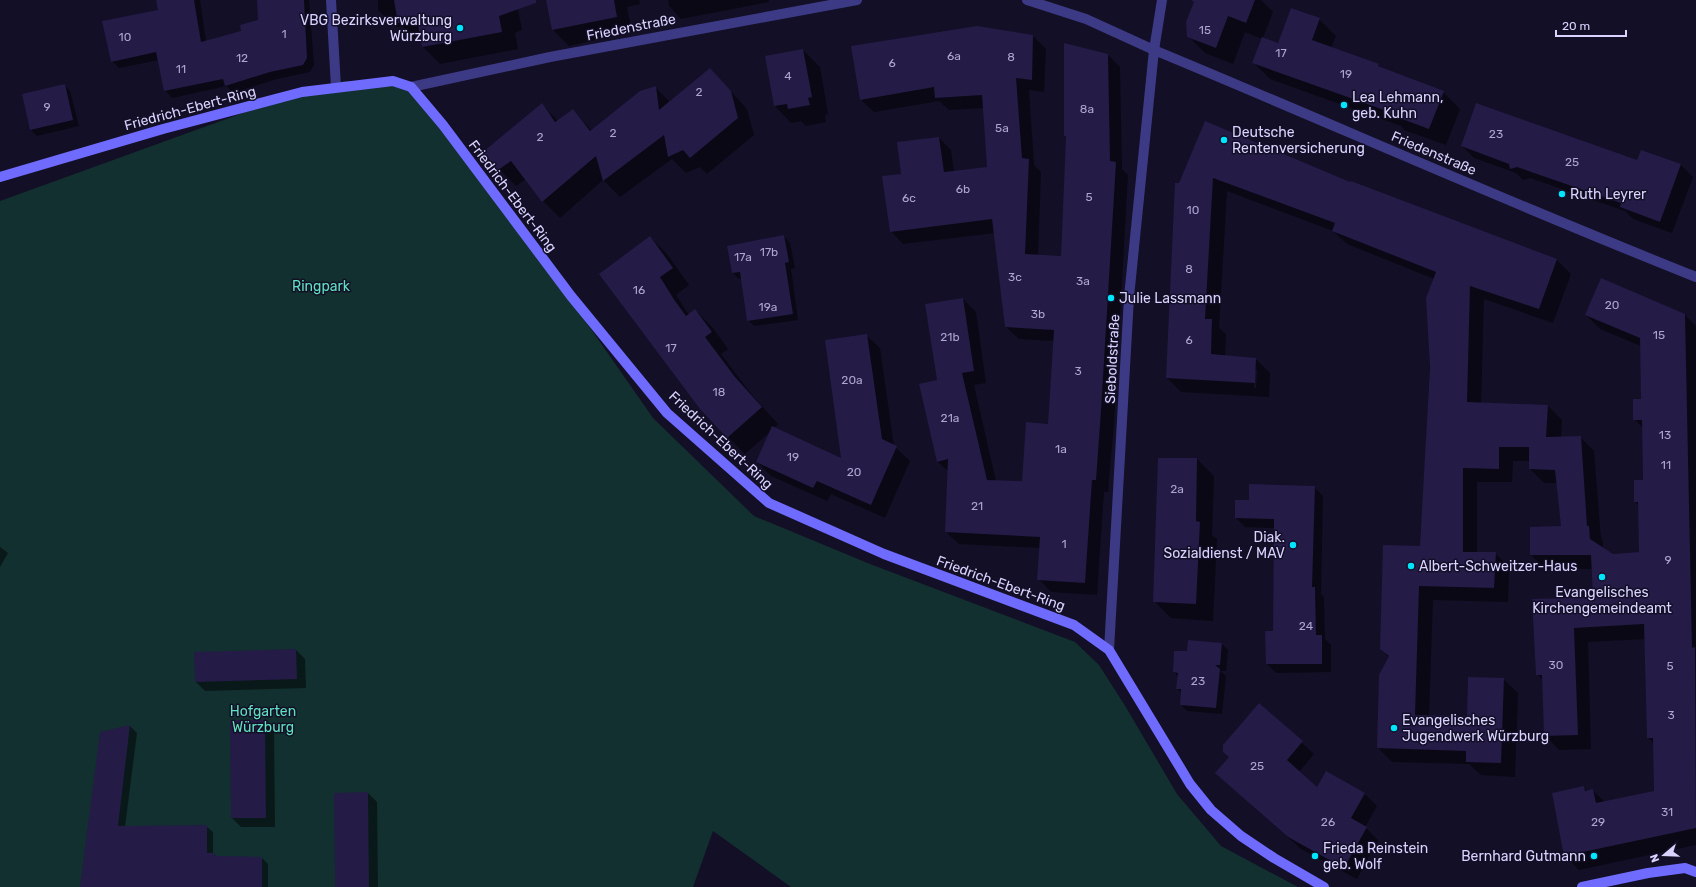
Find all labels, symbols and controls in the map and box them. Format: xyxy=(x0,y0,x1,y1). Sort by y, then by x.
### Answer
street label: Friedenstraße xyxy=(585,10,677,44)
place label: VBG Bezirksverwaltung Würzburg xyxy=(300,12,452,45)
scale bar xyxy=(1556,12,1626,38)
text: 20 m xyxy=(1562,19,1590,33)
marker: VBG Bezirksverwaltung Würzburg xyxy=(455,23,465,33)
house number: 15 xyxy=(1199,23,1211,37)
house number: 1 xyxy=(281,27,287,41)
house number: 10 xyxy=(119,30,131,44)
house number: 17 xyxy=(1275,46,1287,60)
house number: 6a xyxy=(947,49,961,63)
house number: 8 xyxy=(1007,50,1015,64)
house number: 12 xyxy=(236,51,248,65)
house number: 6 xyxy=(888,56,896,70)
house number: 11 xyxy=(176,62,186,76)
house number: 19 xyxy=(1340,67,1352,81)
house number: 4 xyxy=(784,69,792,83)
street label: Friedrich-Ebert-Ring xyxy=(122,83,258,134)
house number: 2 xyxy=(695,85,703,99)
place label: Lea Lehmann, geb. Kuhn xyxy=(1352,89,1443,122)
house number: 9 xyxy=(43,100,51,114)
marker: Lea Lehmann, geb. Kuhn xyxy=(1339,100,1349,110)
house number: 8a xyxy=(1080,102,1094,116)
house number: 5a xyxy=(995,121,1009,135)
place label: Deutsche Rentenversicherung xyxy=(1232,124,1365,157)
house number: 2 xyxy=(609,126,617,140)
house number: 23 xyxy=(1489,127,1503,141)
street label: Friedenstraße xyxy=(1389,128,1479,179)
house number: 2 xyxy=(536,130,544,144)
marker: Deutsche Rentenversicherung xyxy=(1219,135,1229,145)
street label: Friedrich-Ebert-Ring xyxy=(465,137,560,256)
house number: 25 xyxy=(1565,155,1579,169)
house number: 6b xyxy=(956,182,970,196)
place label: Ruth Leyrer xyxy=(1570,186,1647,203)
marker: Ruth Leyrer xyxy=(1557,189,1567,199)
house number: 5 xyxy=(1085,190,1093,204)
house number: 6c xyxy=(902,191,916,205)
house number: 10 xyxy=(1187,203,1199,217)
house number: 17b xyxy=(760,245,778,259)
house number: 17a xyxy=(734,250,752,264)
house number: 8 xyxy=(1185,262,1193,276)
house number: 3c xyxy=(1008,270,1022,284)
house number: 3a xyxy=(1076,274,1090,288)
park label: Ringpark xyxy=(292,278,351,295)
house number: 16 xyxy=(633,283,645,297)
place label: Julie Lassmann xyxy=(1119,290,1221,307)
marker: Julie Lassmann xyxy=(1106,293,1116,303)
house number: 20 xyxy=(1605,298,1619,312)
house number: 19a xyxy=(759,300,777,314)
house number: 3b xyxy=(1031,307,1045,321)
street label: Sieboldstraße xyxy=(1102,314,1123,404)
house number: 15 xyxy=(1653,328,1665,342)
house number: 21b xyxy=(940,330,960,344)
house number: 6 xyxy=(1185,333,1193,347)
house number: 17 xyxy=(665,341,677,355)
house number: 3 xyxy=(1074,364,1082,378)
house number: 20a xyxy=(841,373,863,387)
house number: 18 xyxy=(713,385,725,399)
street label: Friedrich-Ebert-Ring xyxy=(665,388,776,493)
house number: 21a xyxy=(941,411,959,425)
house number: 13 xyxy=(1659,428,1671,442)
house number: 1a xyxy=(1055,442,1067,456)
house number: 19 xyxy=(787,450,799,464)
house number: 11 xyxy=(1661,458,1671,472)
house number: 20 xyxy=(847,465,861,479)
house number: 2a xyxy=(1170,482,1184,496)
house number: 21 xyxy=(971,499,983,513)
place label: Diak. Sozialdienst / MAV xyxy=(1163,529,1285,562)
house number: 1 xyxy=(1061,537,1067,551)
marker: Diak. Sozialdienst / MAV xyxy=(1288,540,1298,550)
street label: Friedrich-Ebert-Ring xyxy=(934,552,1068,615)
house number: 9 xyxy=(1664,553,1672,567)
place label: Albert-Schweitzer-Haus xyxy=(1419,558,1577,575)
marker: Albert-Schweitzer-Haus xyxy=(1406,561,1416,571)
marker: Evangelisches Kirchengemeindeamt xyxy=(1597,572,1607,582)
place label: Evangelisches Kirchengemeindeamt xyxy=(1532,584,1672,617)
house number: 24 xyxy=(1299,619,1314,633)
house number: 30 xyxy=(1549,658,1563,672)
house number: 5 xyxy=(1666,659,1674,673)
house number: 23 xyxy=(1191,674,1205,688)
park label: Hofgarten Würzburg xyxy=(230,703,296,736)
house number: 3 xyxy=(1667,708,1675,722)
place label: Evangelisches Jugendwerk Würzburg xyxy=(1402,712,1549,745)
marker: Evangelisches Jugendwerk Würzburg xyxy=(1389,723,1399,733)
house number: 25 xyxy=(1250,759,1264,773)
house number: 31 xyxy=(1661,805,1673,819)
house number: 26 xyxy=(1321,815,1335,829)
house number: 29 xyxy=(1591,815,1605,829)
north arrow xyxy=(1644,835,1684,875)
place label: Frieda Reinstein geb. Wolf xyxy=(1323,840,1428,873)
place label: Bernhard Gutmann xyxy=(1461,848,1586,865)
marker: Frieda Reinstein geb. Wolf xyxy=(1310,851,1320,861)
marker: Bernhard Gutmann xyxy=(1589,851,1599,861)
text: N xyxy=(1648,852,1662,864)

